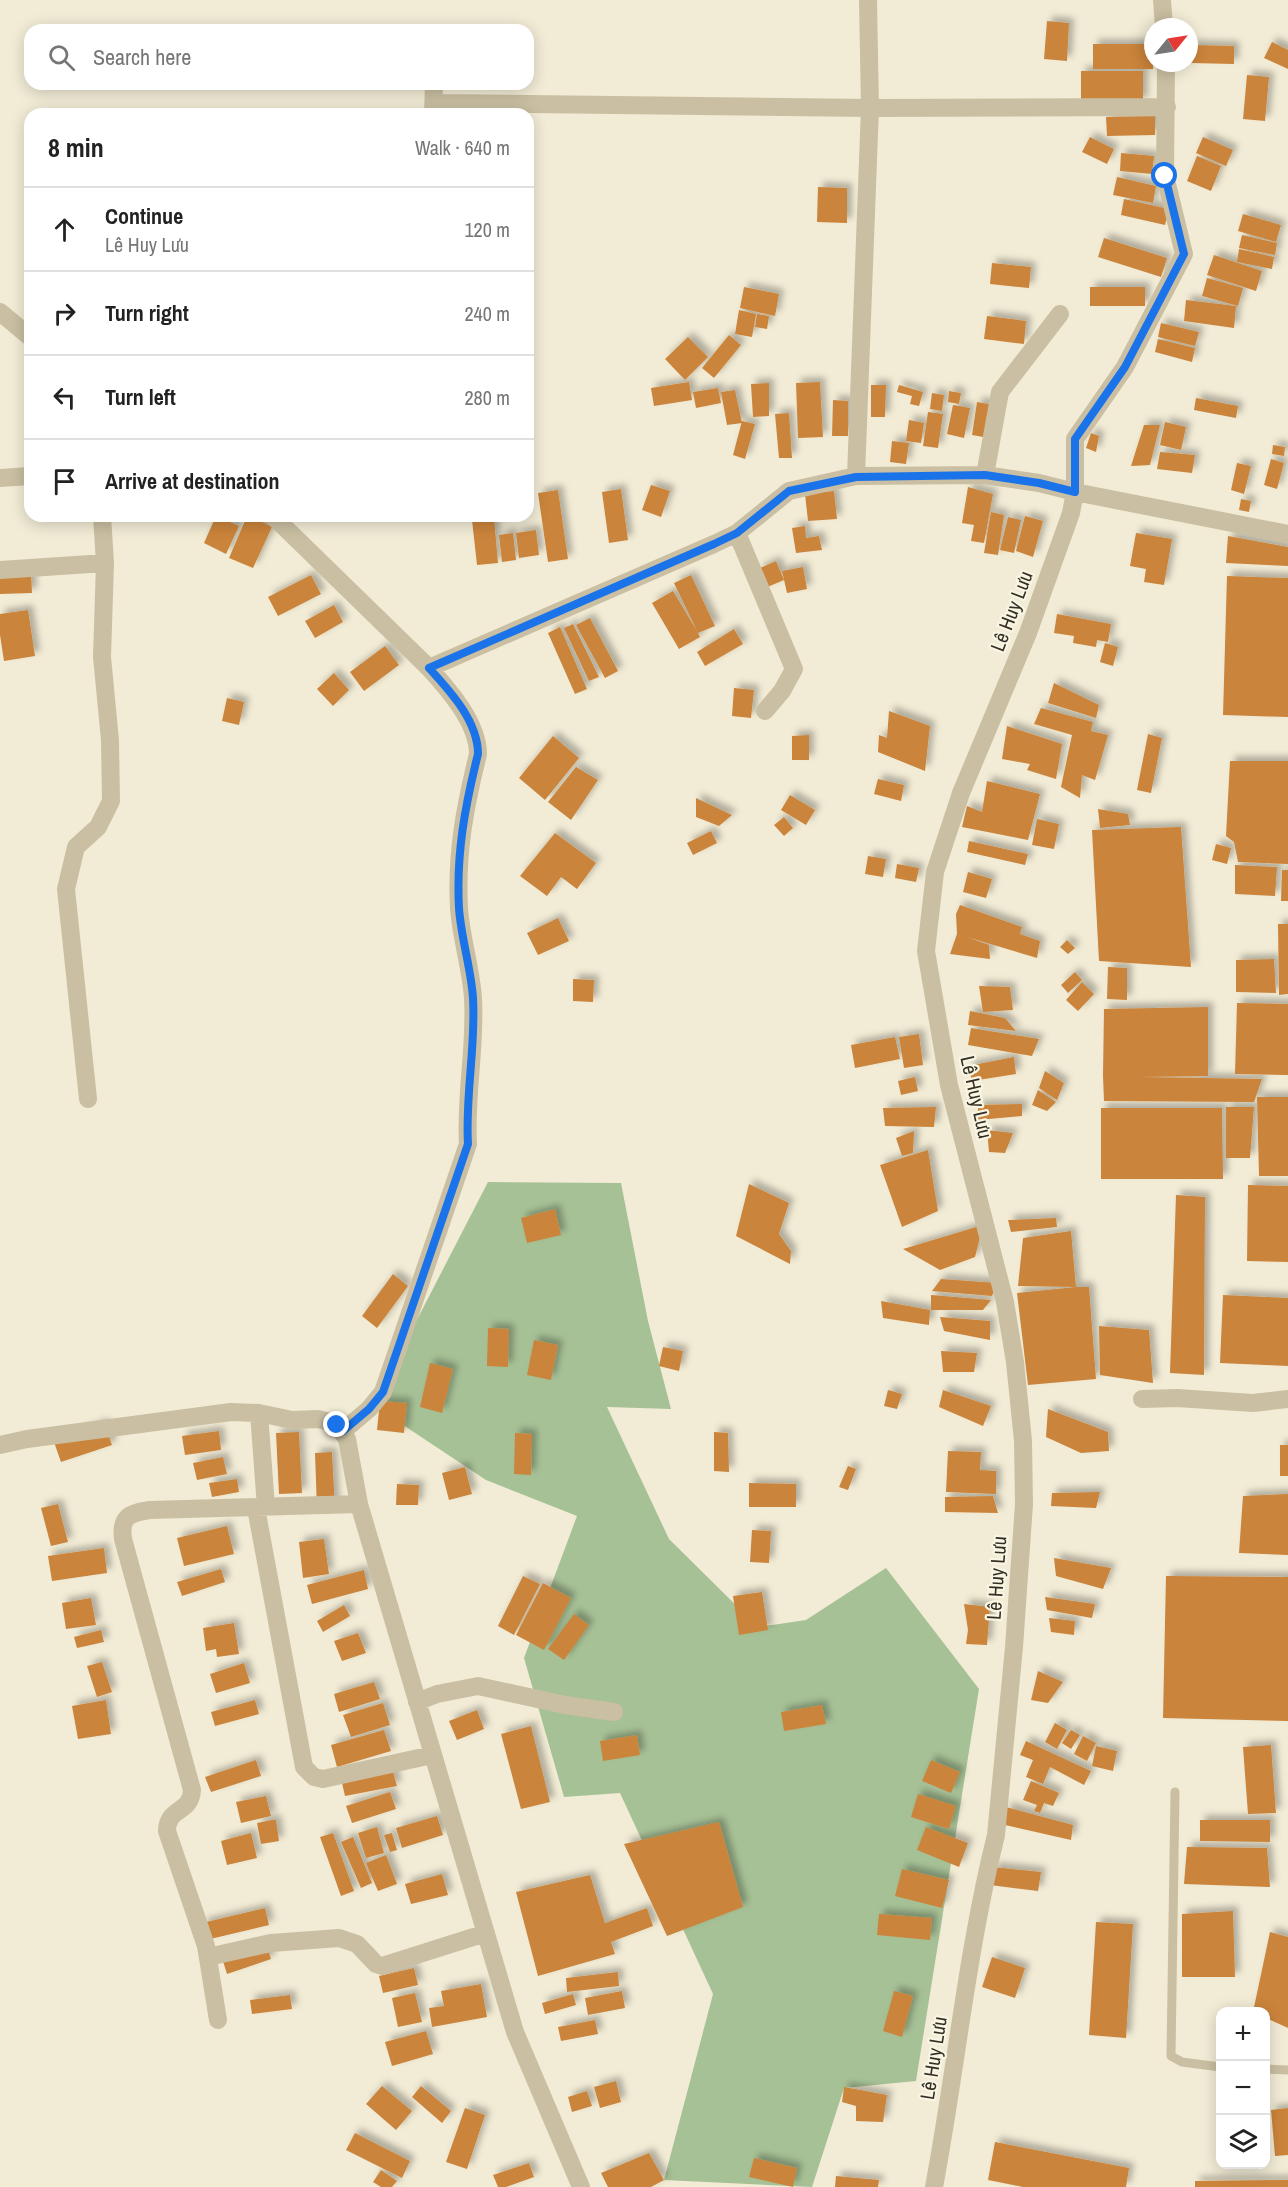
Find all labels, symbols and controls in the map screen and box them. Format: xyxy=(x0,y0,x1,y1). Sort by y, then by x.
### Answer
north arrow xyxy=(1144,18,1198,72)
search box xyxy=(24,24,534,90)
icon: search xyxy=(45,41,78,74)
text: Search here xyxy=(93,42,191,72)
text: 8 min xyxy=(48,130,104,165)
text: Walk · 640 m xyxy=(415,134,510,161)
route start xyxy=(1151,162,1177,188)
text: Continue xyxy=(105,201,183,231)
icon: ahead xyxy=(48,213,81,246)
text: 120 m xyxy=(464,216,510,243)
text: Lê Huy Lưu xyxy=(105,231,189,258)
icon: right xyxy=(48,297,81,330)
text: Turn right xyxy=(105,298,189,328)
text: 240 m xyxy=(464,300,510,327)
icon: left xyxy=(48,381,81,414)
text: Turn left xyxy=(105,382,176,412)
text: 280 m xyxy=(464,384,510,411)
icon: arrive xyxy=(48,465,81,498)
text: Arrive at destination xyxy=(105,466,279,496)
street label: Lê Huy Lưu xyxy=(983,567,1039,655)
street label: Lê Huy Lưu xyxy=(954,1053,1000,1141)
route end xyxy=(323,1411,349,1437)
street label: Lê Huy Lưu xyxy=(980,1535,1012,1621)
map controls xyxy=(1216,2007,1270,2169)
button: + xyxy=(1216,2007,1270,2061)
street label: Lê Huy Lưu xyxy=(913,2014,953,2102)
button: − xyxy=(1216,2061,1270,2115)
button: layers xyxy=(1216,2115,1270,2169)

